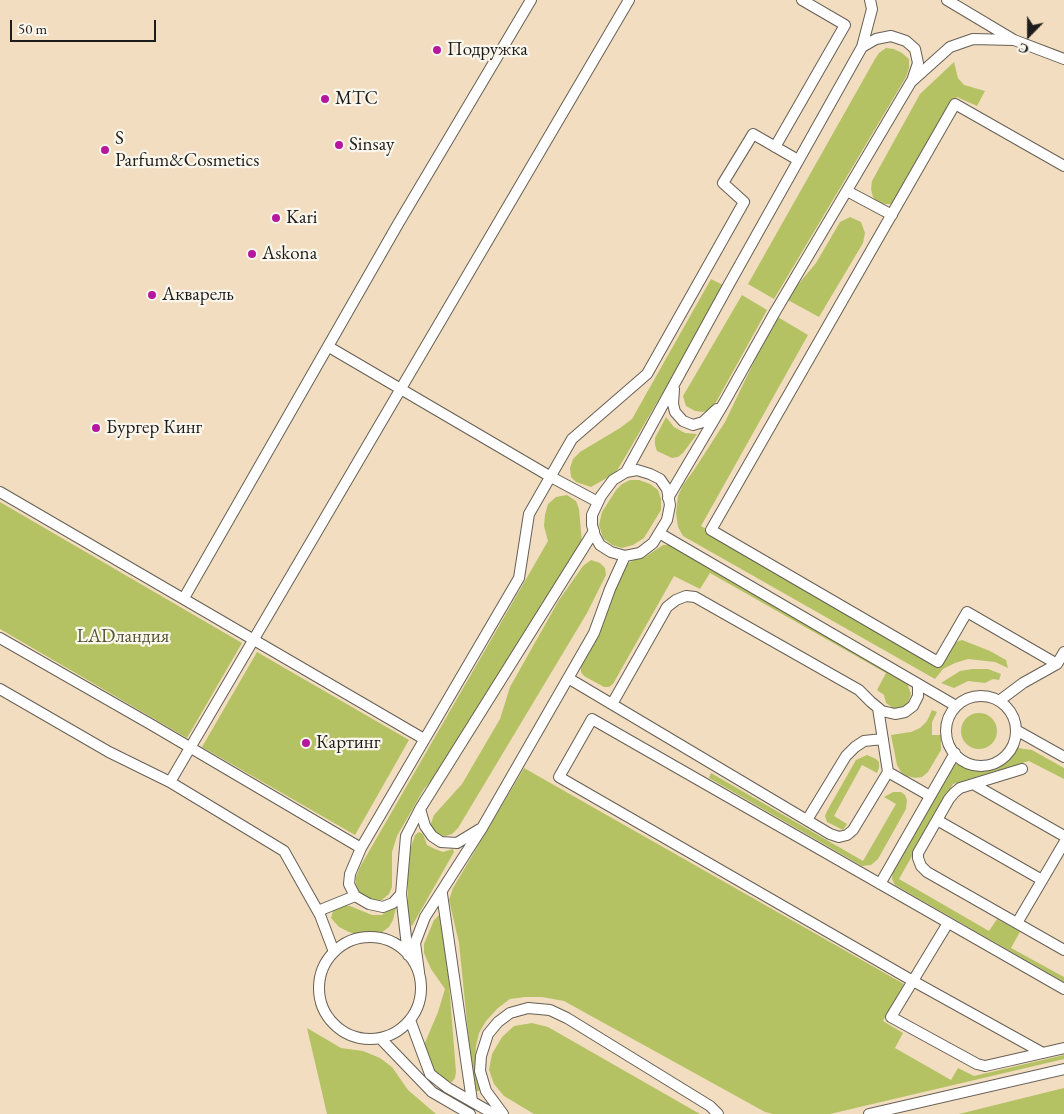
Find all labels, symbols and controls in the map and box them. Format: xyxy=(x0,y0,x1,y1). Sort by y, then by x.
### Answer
scale bar xyxy=(12,10,159,42)
north arrow xyxy=(1004,10,1054,60)
text: 50 m xyxy=(18,19,47,38)
place label: Подружка xyxy=(447,39,528,61)
text: С xyxy=(1015,39,1031,59)
marker: Подружка xyxy=(431,44,443,56)
place label: МТС xyxy=(335,88,378,110)
marker: МТС xyxy=(319,93,331,105)
place label: S Parfum&Cosmetics xyxy=(115,128,259,172)
place label: Sinsay xyxy=(349,134,394,156)
marker: Sinsay xyxy=(333,139,345,151)
marker: S Parfum&Cosmetics xyxy=(99,144,111,156)
place label: Kari xyxy=(286,207,318,229)
marker: Kari xyxy=(270,212,282,224)
place label: Askona xyxy=(262,243,317,265)
marker: Askona xyxy=(246,248,258,260)
place label: Акварель xyxy=(162,284,234,306)
marker: Акварель xyxy=(146,289,158,301)
place label: Бургер Кинг xyxy=(106,417,202,439)
marker: Бургер Кинг xyxy=(90,422,102,434)
park label: LADландия xyxy=(77,626,169,648)
place label: Картинг xyxy=(316,732,380,754)
marker: Картинг xyxy=(300,737,312,749)

